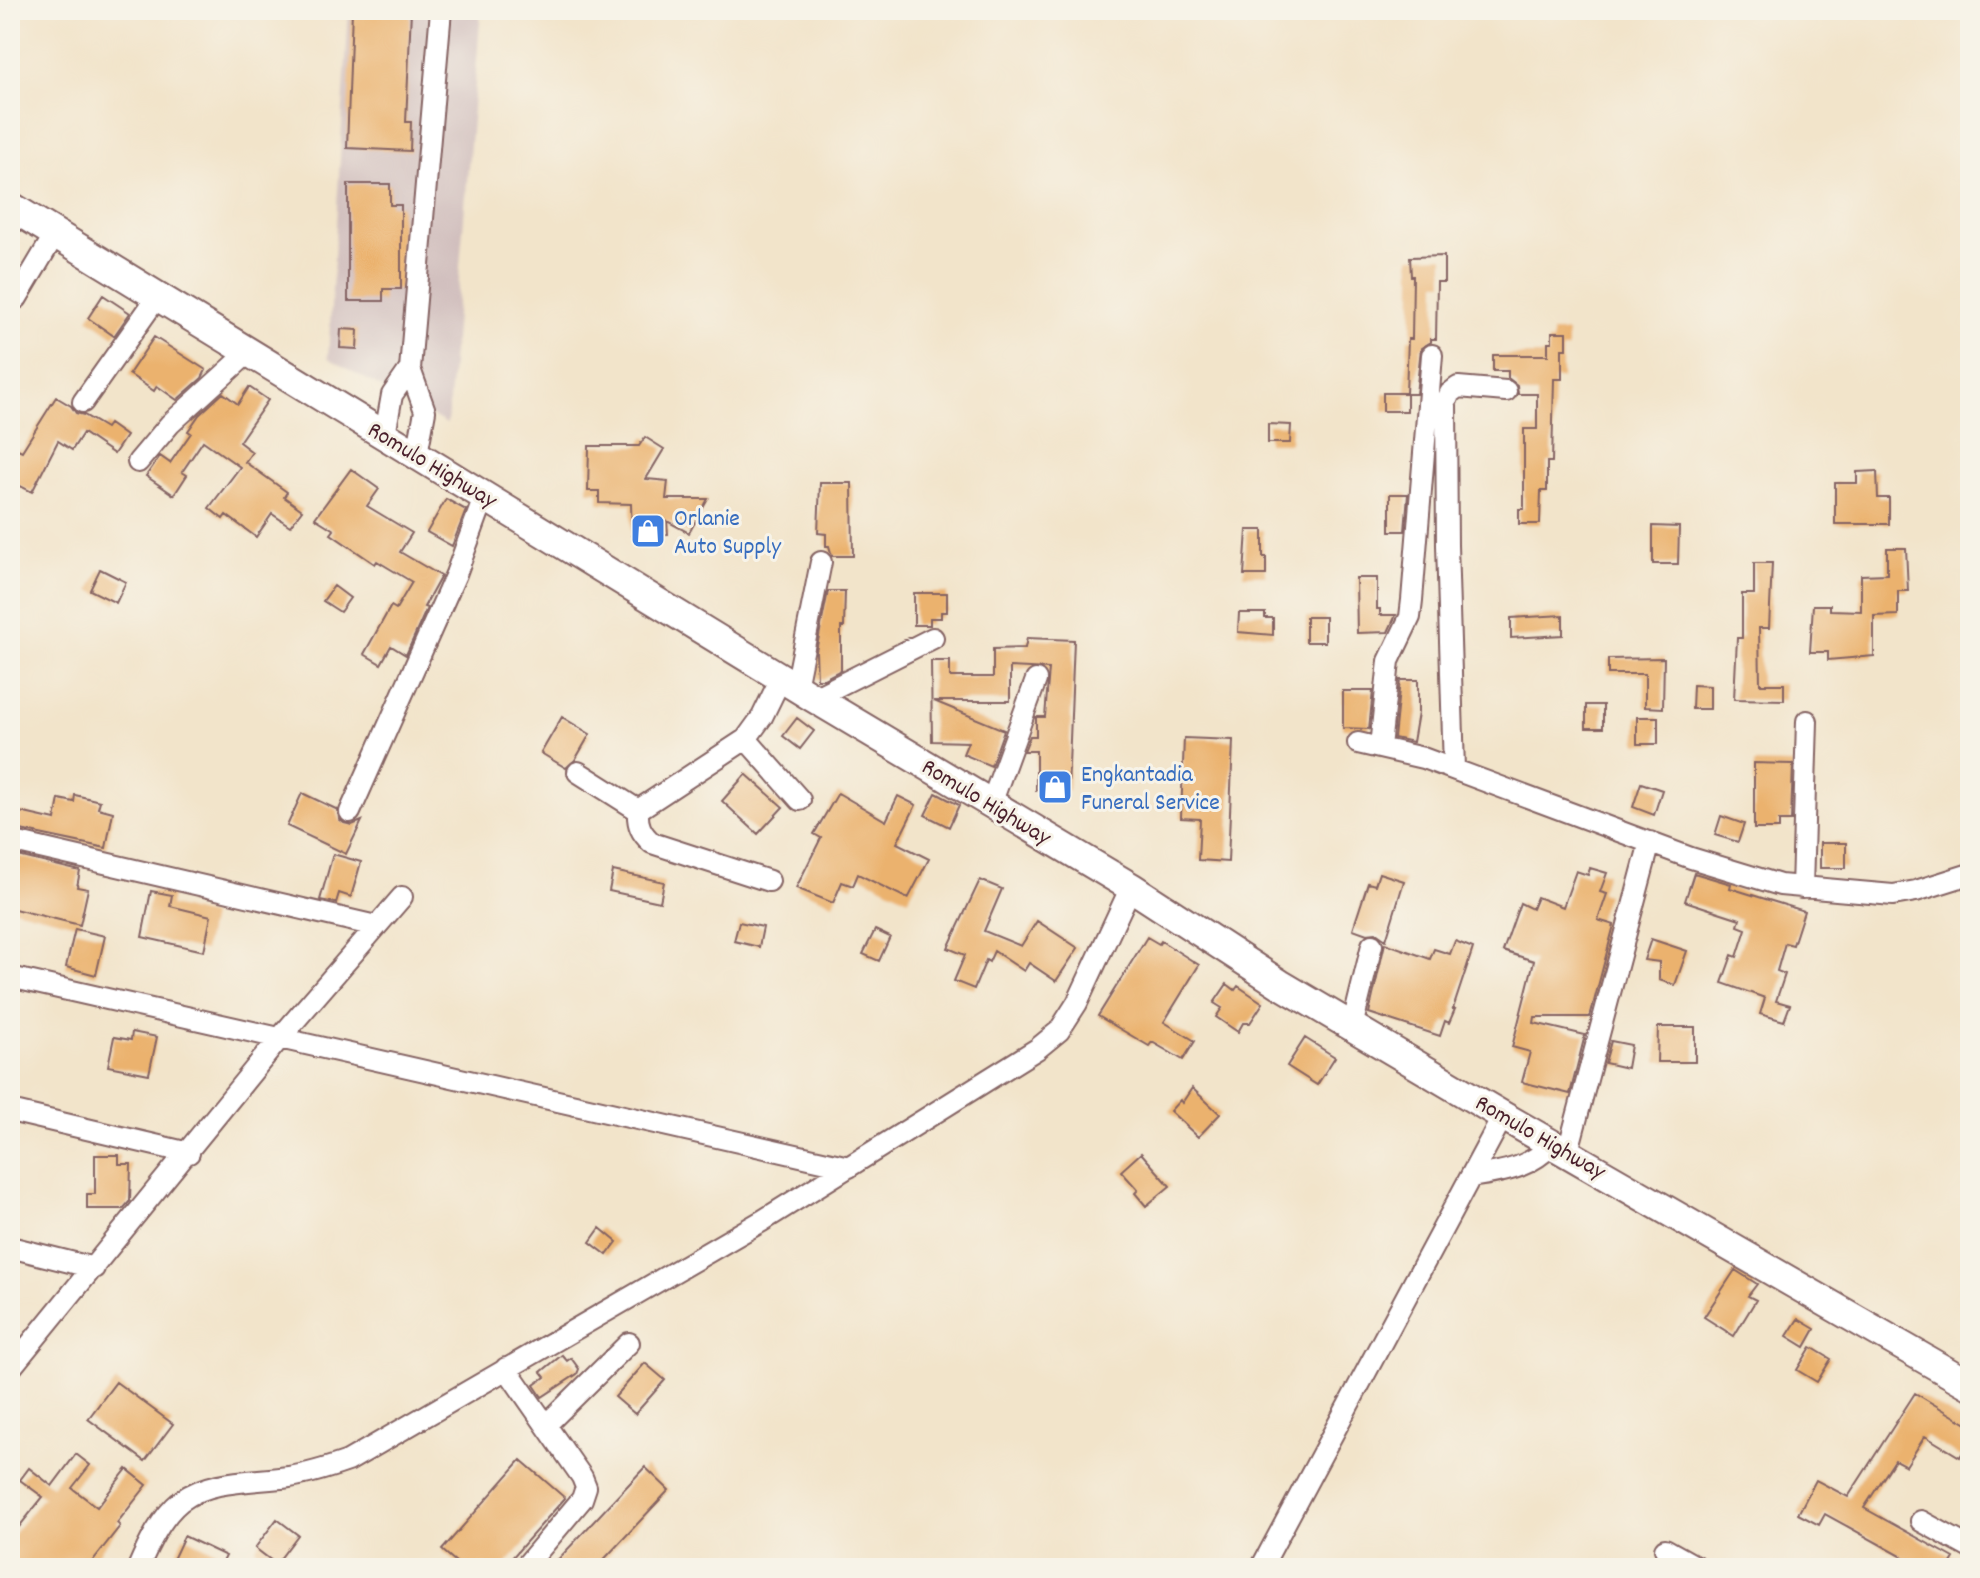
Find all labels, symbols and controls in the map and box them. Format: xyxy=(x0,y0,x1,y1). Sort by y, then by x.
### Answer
street label: Romulo Highway xyxy=(360,414,504,519)
place label: Orlanie Auto Supply xyxy=(674,503,782,565)
shop icon: Orlanie Auto Supply xyxy=(629,512,667,550)
street label: Romulo Highway xyxy=(914,751,1058,856)
place label: Engkantadia Funeral Service xyxy=(1081,759,1220,821)
shop icon: Engkantadia Funeral Service xyxy=(1036,768,1074,806)
street label: Romulo Highway xyxy=(1468,1087,1612,1190)

